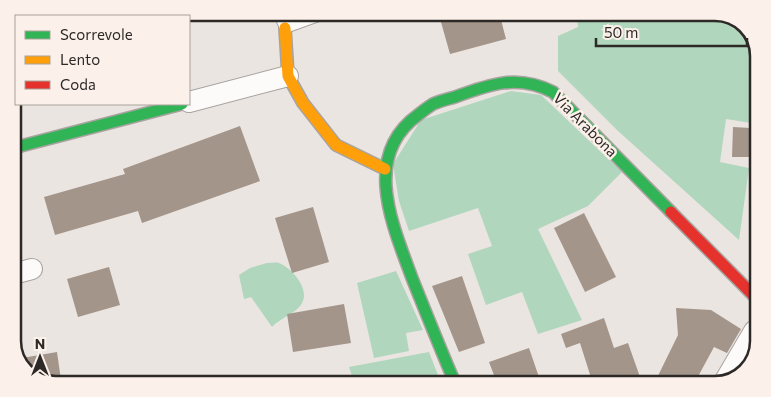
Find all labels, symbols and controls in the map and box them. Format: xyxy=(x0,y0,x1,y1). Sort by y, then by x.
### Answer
legend xyxy=(15,15,190,105)
scale bar xyxy=(596,15,747,47)
text: 50 m xyxy=(604,23,638,41)
text: Scorrevole xyxy=(60,25,133,43)
text: Lento xyxy=(60,50,100,68)
text: Coda xyxy=(60,75,96,93)
street label: Via Arabona xyxy=(550,89,621,160)
north arrow xyxy=(15,332,65,382)
text: N xyxy=(35,335,45,352)

